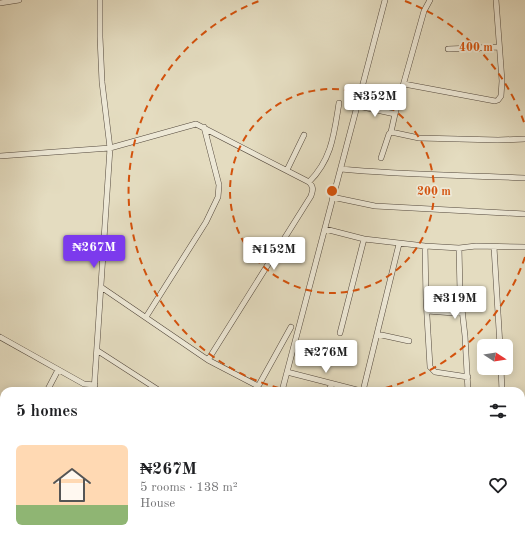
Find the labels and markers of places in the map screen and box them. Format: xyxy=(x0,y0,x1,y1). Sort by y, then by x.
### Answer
pin: ₦352M xyxy=(347,84,403,118)
centre of rings xyxy=(325,184,339,198)
pin: ₦267M xyxy=(66,235,122,269)
pin: ₦152M xyxy=(246,237,302,271)
pin: ₦319M xyxy=(427,286,483,320)
pin: ₦276M xyxy=(298,340,354,374)

